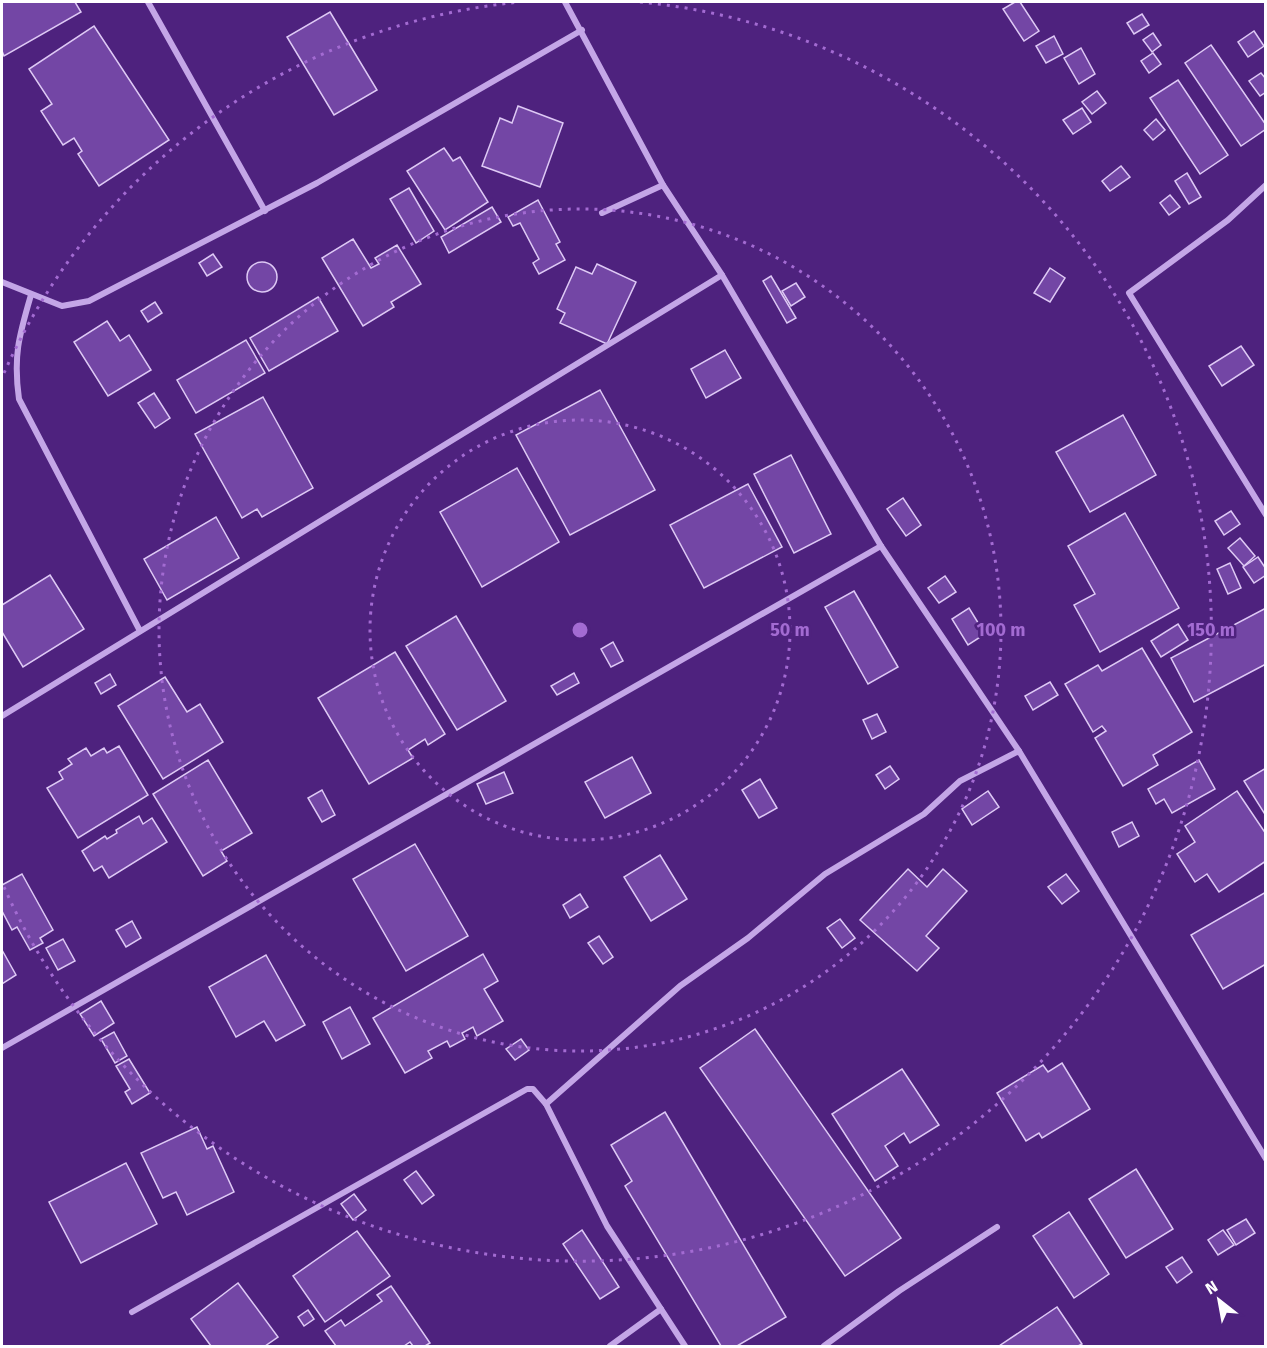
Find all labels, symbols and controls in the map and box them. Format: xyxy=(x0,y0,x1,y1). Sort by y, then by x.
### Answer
text: 50 m xyxy=(770,619,810,641)
text: 100 m xyxy=(977,619,1025,641)
text: 150 m xyxy=(1187,619,1235,641)
centre of rings xyxy=(570,620,590,640)
north arrow xyxy=(1189,1270,1249,1330)
text: N xyxy=(1202,1277,1221,1298)

